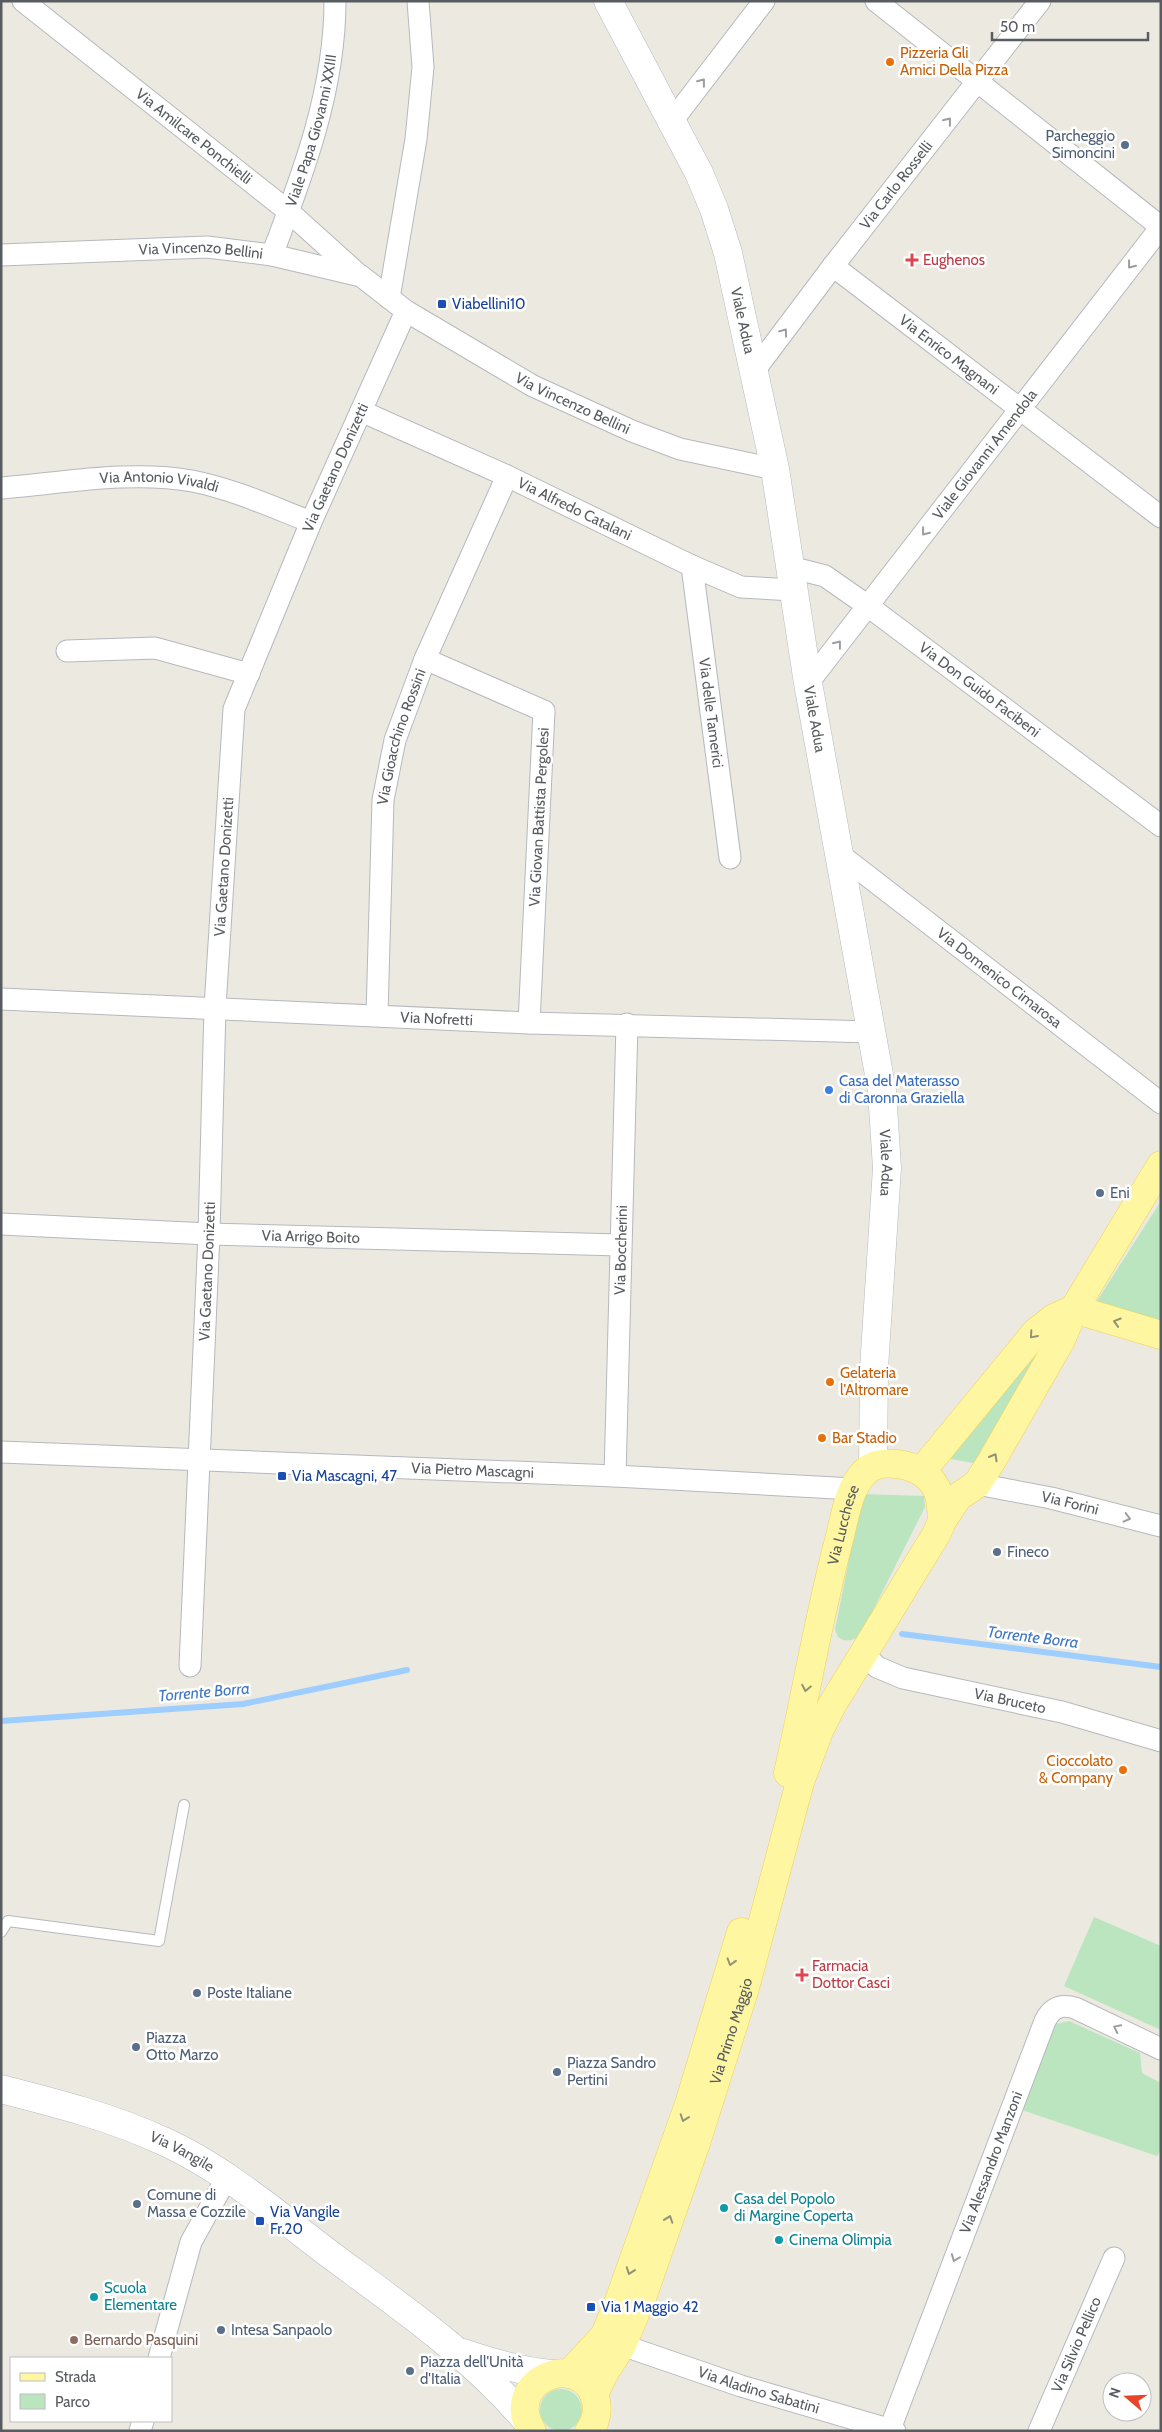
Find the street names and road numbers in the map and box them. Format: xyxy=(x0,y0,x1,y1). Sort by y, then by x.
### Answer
street label: Viale Papa Giovanni XXIII xyxy=(282,53,340,209)
street label: Via Amilcare Ponchielli xyxy=(132,85,256,188)
street label: Via Carlo Rosselli xyxy=(856,137,936,233)
street label: Via Vincenzo Bellini xyxy=(138,238,264,263)
street label: Viale Adua xyxy=(727,286,759,356)
street label: Via Enrico Magnani xyxy=(896,311,1002,398)
street label: Via Vincenzo Bellini xyxy=(512,369,633,438)
street label: Viale Giovanni Amendola xyxy=(929,385,1041,523)
street label: Via Gaetano Donizetti xyxy=(299,400,372,535)
street label: Via Antonio Vivaldi xyxy=(99,468,221,496)
street label: Via Alfredo Catalani xyxy=(515,474,634,544)
street label: Via Don Guido Facibeni xyxy=(915,638,1044,741)
street label: Via delle Tamerici xyxy=(695,657,727,769)
street label: Via Gioacchino Rossini xyxy=(373,666,430,806)
street label: Viale Adua xyxy=(800,684,830,755)
street label: Via Giovan Battista Pergolesi xyxy=(525,727,553,907)
street label: Via Gaetano Donizetti xyxy=(211,797,237,937)
street label: Via Domenico Cimarosa xyxy=(933,924,1066,1032)
street label: Via Nofretti xyxy=(400,1008,473,1029)
street label: Viale Adua xyxy=(876,1129,896,1198)
street label: Via Gaetano Donizetti xyxy=(195,1201,219,1341)
street label: Via Boccherini xyxy=(611,1205,631,1295)
street label: Via Arrigo Boito xyxy=(261,1226,360,1247)
street label: Via Pietro Mascagni xyxy=(411,1459,534,1482)
street label: Via Lucchese xyxy=(824,1482,863,1567)
street label: Via Forini xyxy=(1040,1487,1101,1519)
street label: Via Bruceto xyxy=(973,1684,1047,1717)
street label: Via Primo Maggio xyxy=(706,1976,756,2087)
street label: Via Alessandro Manzoni xyxy=(956,2089,1026,2236)
street label: Via Vangile xyxy=(147,2127,218,2176)
street label: Via Silvio Pellico xyxy=(1048,2294,1105,2395)
street label: Via Aladino Sabatini xyxy=(696,2363,821,2417)

